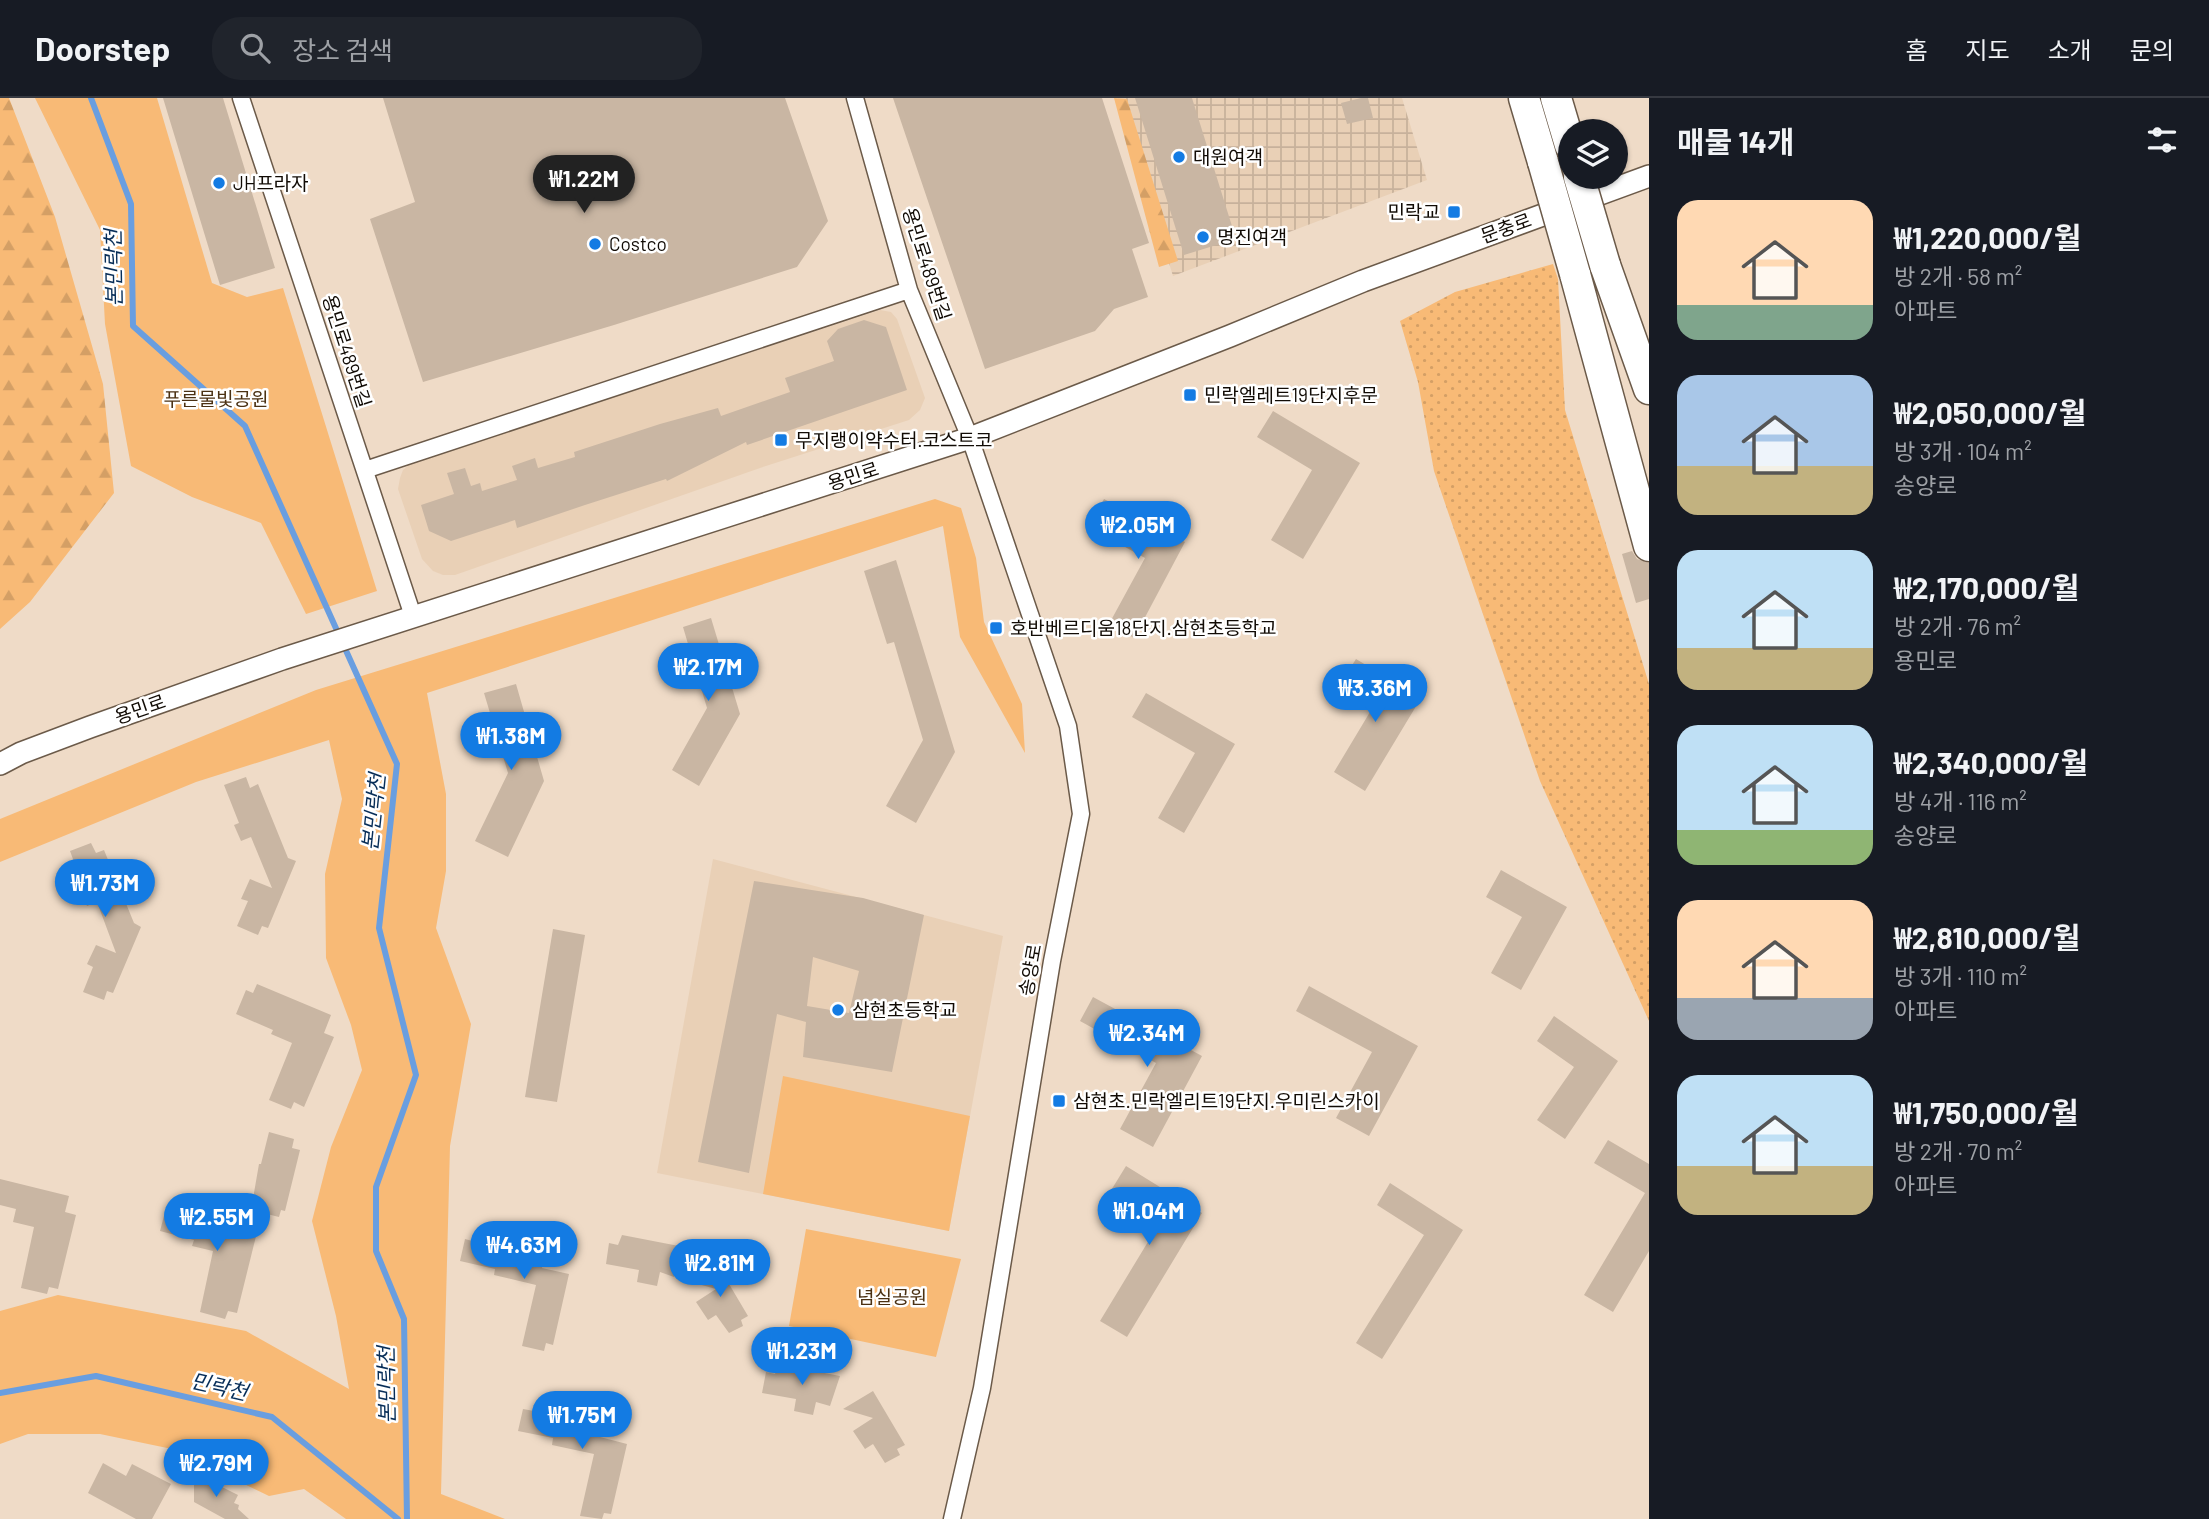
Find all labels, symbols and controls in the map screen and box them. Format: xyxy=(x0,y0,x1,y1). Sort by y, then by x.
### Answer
search box xyxy=(212,17,702,80)
text: Doorstep xyxy=(35,28,170,68)
icon: search xyxy=(236,29,274,67)
text: 장소 검색 xyxy=(292,34,393,65)
text: 홈 xyxy=(1905,35,1927,64)
text: 지도 xyxy=(1965,35,2010,64)
text: 소개 xyxy=(2048,35,2092,64)
text: 문의 xyxy=(2130,35,2174,64)
map controls xyxy=(1558,119,1628,189)
button: layers xyxy=(1558,119,1628,189)
icon: filters xyxy=(2143,121,2181,159)
text: 매물 14개 xyxy=(1677,123,1795,159)
place label: 대원여객 xyxy=(1193,145,1263,168)
marker: 대원여객 xyxy=(1171,149,1187,165)
pin: ₩1.22M xyxy=(527,156,641,215)
text: ₩1.22M xyxy=(549,164,619,192)
place label: JH프라자 xyxy=(233,171,309,194)
marker: JH프라자 xyxy=(211,175,227,191)
place label: 민락교 xyxy=(1388,200,1440,223)
street label: 용민로489번길 xyxy=(898,204,957,323)
marker: 민락교 xyxy=(1446,204,1462,220)
street label: 문충로 xyxy=(1477,208,1534,247)
text: ₩1,220,000/월 xyxy=(1894,219,2081,255)
place label: 명진여객 xyxy=(1217,225,1287,248)
water label: 본민락천 xyxy=(99,226,126,307)
icon: home xyxy=(1733,228,1817,312)
marker: 명진여객 xyxy=(1195,229,1211,245)
place label: Costco xyxy=(609,232,667,255)
marker: Costco xyxy=(587,236,603,252)
text: 방 2개 · 58 m² xyxy=(1894,262,2022,290)
street label: 용민로489번길 xyxy=(318,291,377,410)
text: 아파트 xyxy=(1894,296,1957,324)
place label: 민락엘레트19단지후문 xyxy=(1204,383,1378,406)
park label: 푸른물빛공원 xyxy=(164,387,268,410)
marker: 민락엘레트19단지후문 xyxy=(1182,387,1198,403)
text: ₩2,050,000/월 xyxy=(1894,394,2086,430)
icon: home xyxy=(1733,403,1817,487)
place label: 무지랭이약수터.코스트코 xyxy=(795,428,993,451)
marker: 무지랭이약수터.코스트코 xyxy=(773,432,789,448)
text: 방 3개 · 104 m² xyxy=(1894,437,2032,465)
street label: 용민로 xyxy=(824,456,881,495)
text: 송양로 xyxy=(1894,471,1957,499)
pin: ₩2.05M xyxy=(1081,502,1195,561)
text: ₩2.05M xyxy=(1101,510,1175,538)
text: ₩2,170,000/월 xyxy=(1894,569,2079,605)
icon: home xyxy=(1733,578,1817,662)
text: 방 2개 · 76 m² xyxy=(1894,612,2021,640)
place label: 호반베르디움18단지.삼현초등학교 xyxy=(1010,616,1277,639)
marker: 호반베르디움18단지.삼현초등학교 xyxy=(988,620,1004,636)
pin: ₩2.17M xyxy=(651,644,765,703)
text: 용민로 xyxy=(1894,646,1957,674)
text: ₩2.17M xyxy=(674,652,742,680)
pin: ₩3.36M xyxy=(1318,664,1432,724)
text: ₩3.36M xyxy=(1338,673,1412,701)
street label: 용민로 xyxy=(111,689,168,728)
pin: ₩1.38M xyxy=(454,712,568,772)
text: ₩1.38M xyxy=(476,721,546,749)
text: ₩2,340,000/월 xyxy=(1894,744,2088,780)
icon: home xyxy=(1733,753,1817,837)
water label: 본민락천 xyxy=(356,769,389,852)
text: 방 4개 · 116 m² xyxy=(1894,787,2027,815)
text: 송양로 xyxy=(1894,821,1957,849)
pin: ₩1.73M xyxy=(48,860,162,919)
text: ₩1.73M xyxy=(71,868,139,896)
text: ₩2,810,000/월 xyxy=(1894,919,2080,955)
icon: home xyxy=(1733,928,1817,1012)
street label: 송양로 xyxy=(1014,942,1045,998)
text: 방 3개 · 110 m² xyxy=(1894,962,2027,990)
text: 아파트 xyxy=(1894,996,1957,1024)
place label: 삼현초등학교 xyxy=(852,998,957,1021)
marker: 삼현초등학교 xyxy=(830,1002,846,1018)
pin: ₩2.34M xyxy=(1090,1010,1204,1069)
text: ₩2.34M xyxy=(1109,1018,1185,1046)
place label: 삼현초.민락엘리트19단지.우미린스카이 xyxy=(1073,1089,1380,1112)
marker: 삼현초.민락엘리트19단지.우미린스카이 xyxy=(1051,1093,1067,1109)
text: ₩1,750,000/월 xyxy=(1894,1094,2079,1130)
icon: home xyxy=(1733,1103,1817,1187)
text: 방 2개 · 70 m² xyxy=(1894,1137,2022,1165)
text: 아파트 xyxy=(1894,1171,1957,1199)
pin: ₩1.04M xyxy=(1092,1188,1206,1247)
pin: ₩2.55M xyxy=(160,1194,274,1253)
text: ₩1.04M xyxy=(1114,1196,1184,1224)
text: ₩2.55M xyxy=(180,1202,254,1230)
pin: ₩4.63M xyxy=(467,1222,581,1281)
text: ₩4.63M xyxy=(487,1230,561,1258)
pin: ₩2.81M xyxy=(663,1240,777,1299)
text: ₩2.81M xyxy=(685,1248,755,1276)
park label: 념실공원 xyxy=(857,1285,927,1308)
pin: ₩1.23M xyxy=(745,1328,859,1387)
text: ₩1.23M xyxy=(767,1336,837,1364)
water label: 본민락천 xyxy=(372,1343,399,1424)
water label: 민락천 xyxy=(188,1367,253,1405)
pin: ₩1.75M xyxy=(525,1392,639,1451)
text: ₩1.75M xyxy=(548,1400,616,1428)
pin: ₩2.79M xyxy=(159,1440,273,1499)
text: ₩2.79M xyxy=(180,1448,252,1476)

